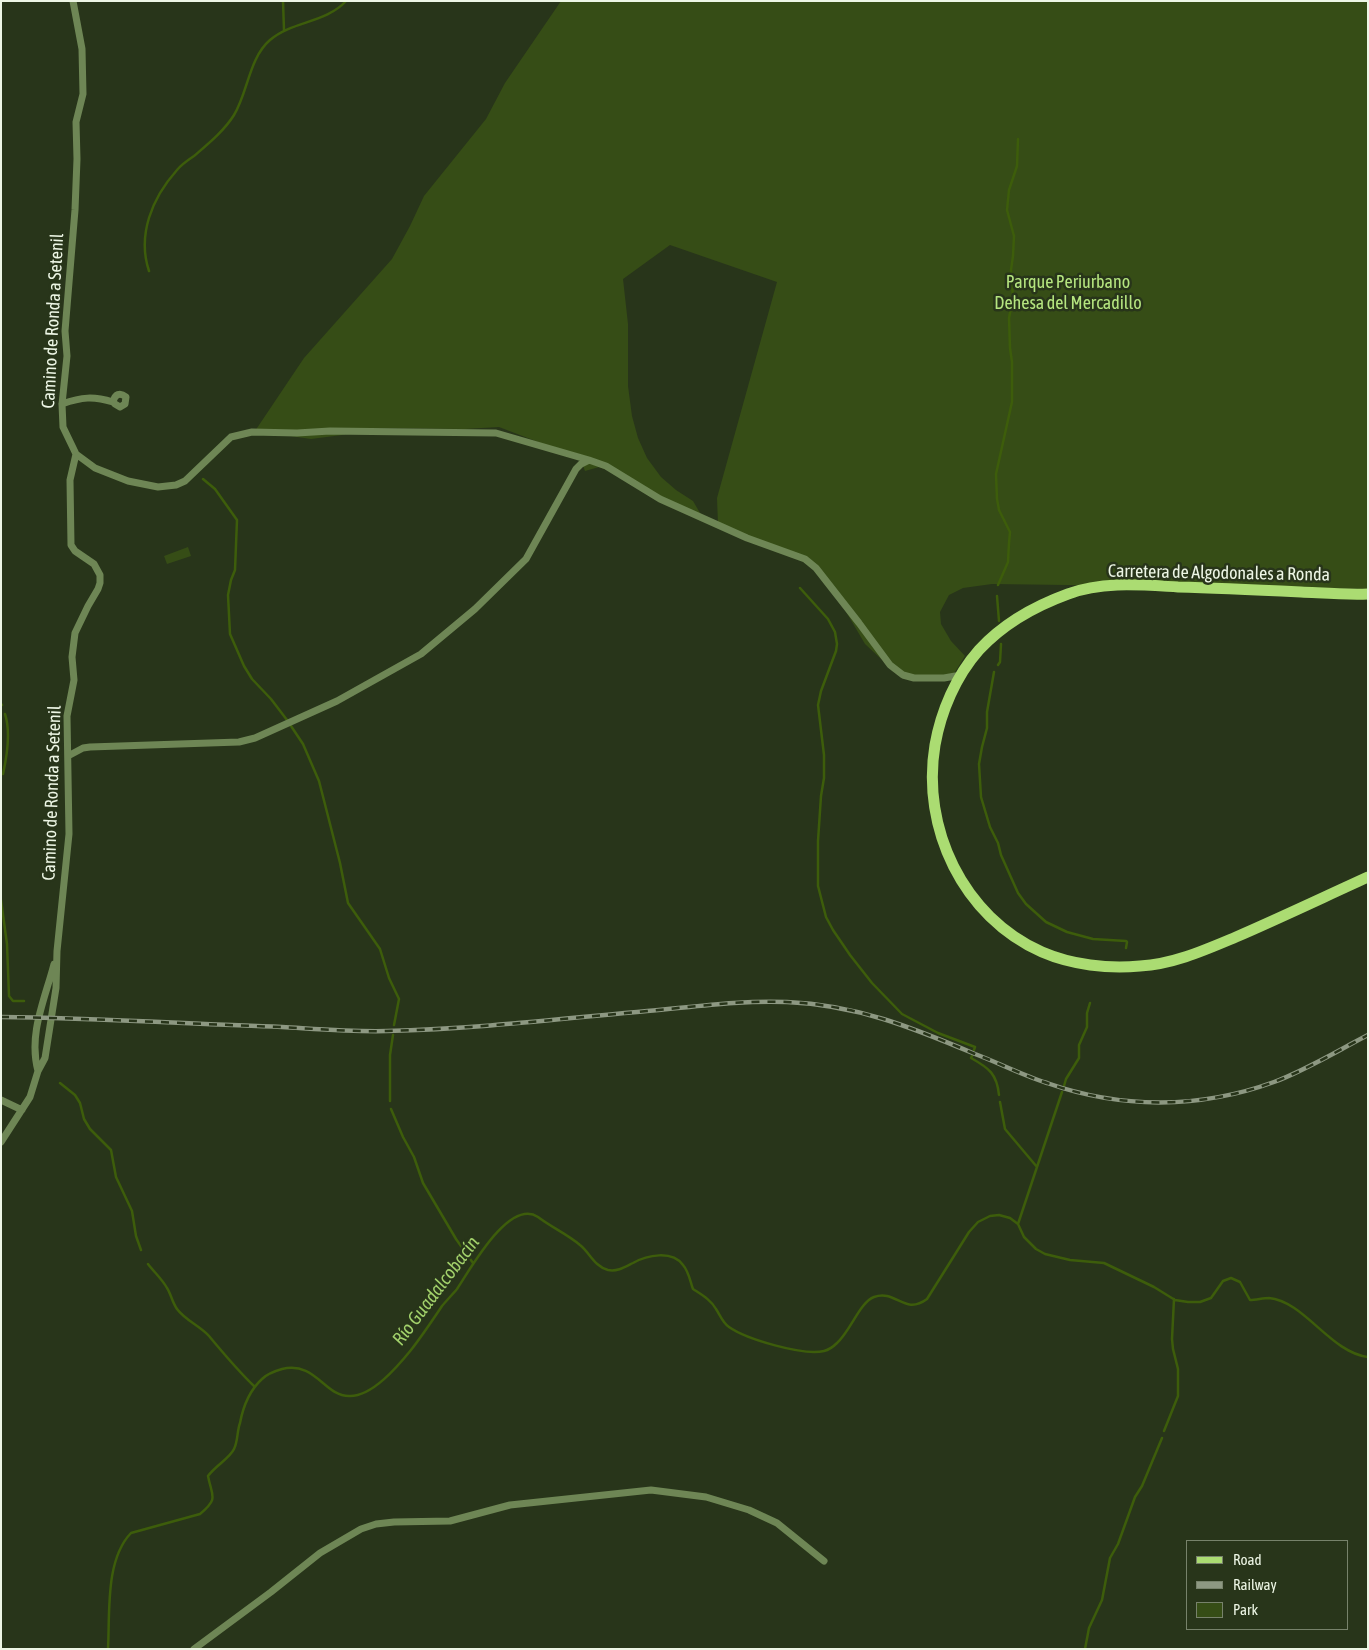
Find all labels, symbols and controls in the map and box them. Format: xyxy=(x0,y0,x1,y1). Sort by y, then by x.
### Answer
street label: Camino de Ronda a Setenil xyxy=(38,233,68,409)
park label: Parque Periurbano Dehesa del Mercadillo xyxy=(994,271,1142,314)
street label: Carretera de Algodonales a Ronda xyxy=(1108,560,1330,586)
street label: Camino de Ronda a Setenil xyxy=(38,705,66,881)
water label: Río Guadalcobacín xyxy=(388,1232,484,1350)
legend xyxy=(1186,1540,1349,1630)
text: Road xyxy=(1233,1551,1262,1568)
text: Railway xyxy=(1233,1576,1277,1593)
text: Park xyxy=(1233,1601,1258,1618)

